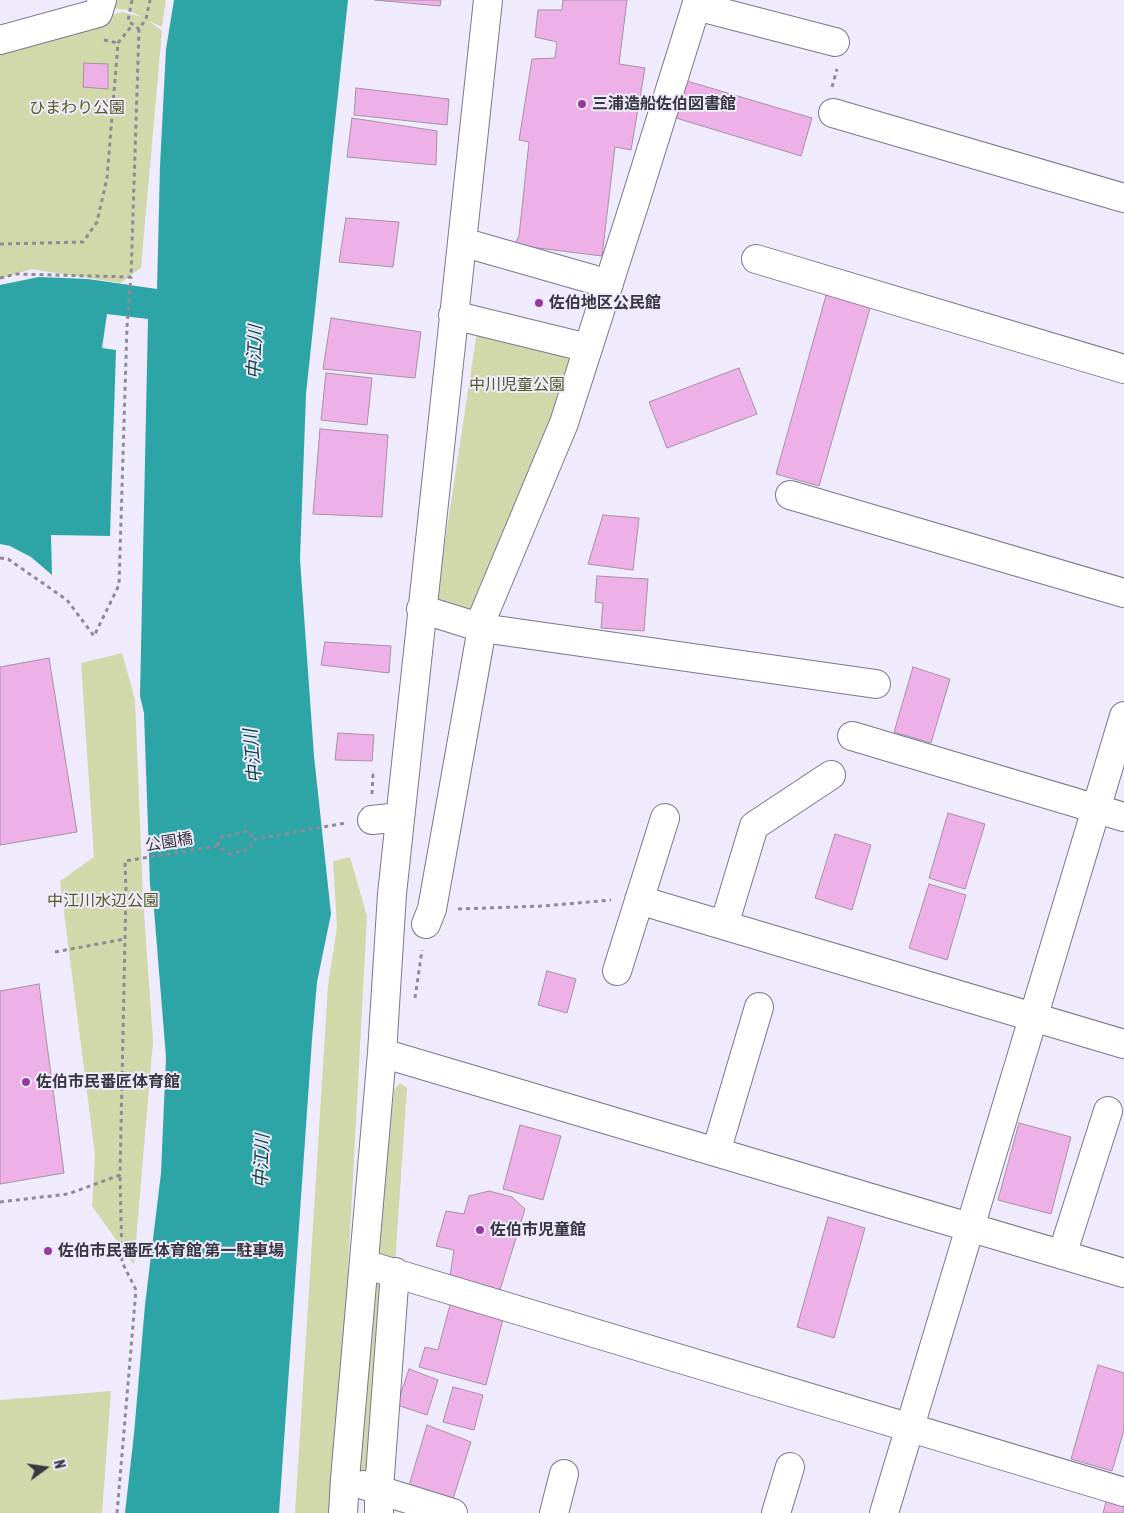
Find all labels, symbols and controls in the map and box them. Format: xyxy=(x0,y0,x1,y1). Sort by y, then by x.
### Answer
place label: 三浦造船佐伯図書館 xyxy=(592,94,736,114)
park label: ひまわり公園 xyxy=(29,98,125,118)
marker: 三浦造船佐伯図書館 xyxy=(576,98,588,110)
place label: 佐伯地区公民館 xyxy=(549,293,661,313)
marker: 佐伯地区公民館 xyxy=(533,297,545,309)
water label: 中江川 xyxy=(243,325,267,379)
park label: 中川児童公園 xyxy=(469,375,565,395)
water label: 中江川 xyxy=(240,728,266,784)
street label: 公園橋 xyxy=(144,829,194,855)
park label: 中江川水辺公園 xyxy=(47,891,159,911)
place label: 佐伯市民番匠体育館 xyxy=(36,1072,180,1092)
marker: 佐伯市民番匠体育館 xyxy=(20,1076,32,1088)
water label: 中江川 xyxy=(250,1134,274,1188)
place label: 佐伯市児童館 xyxy=(490,1220,586,1240)
marker: 佐伯市児童館 xyxy=(474,1224,486,1236)
place label: 佐伯市民番匠体育館 第一駐車場 xyxy=(58,1241,284,1261)
marker: 佐伯市民番匠体育館 第一駐車場 xyxy=(42,1245,54,1257)
north arrow xyxy=(20,1443,70,1493)
text: N xyxy=(51,1458,68,1470)

